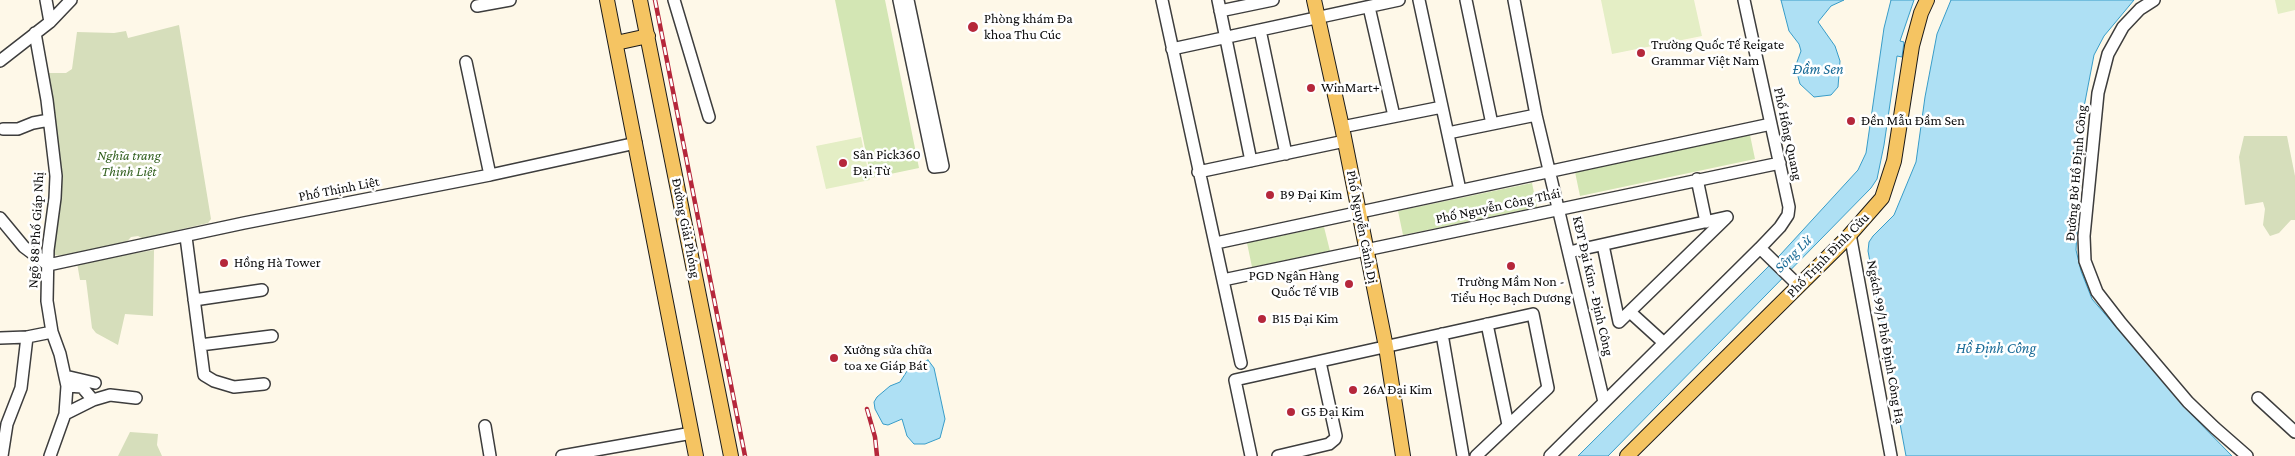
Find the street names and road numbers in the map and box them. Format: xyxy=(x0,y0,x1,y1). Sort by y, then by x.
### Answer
street label: Phố Hồng Quang xyxy=(1770,86,1806,182)
street label: Đường Bờ Hồ Định Công xyxy=(2062,104,2090,242)
street label: Phố Nguyễn Cảnh Dị xyxy=(1343,169,1381,285)
street label: Ngõ 88 Phố Giáp Nhị xyxy=(25,171,47,289)
street label: Phố Thịnh Liệt xyxy=(297,173,381,205)
street label: Đường Giải Phóng xyxy=(668,176,704,280)
street label: Phố Nguyễn Công Thái xyxy=(1434,185,1562,227)
street label: Phố Trịnh Đình Cửu xyxy=(1783,209,1873,301)
street label: KĐT Đại Kim - Định Công xyxy=(1569,214,1617,358)
street label: Ngách 99/1 Phố Định Công Hạ xyxy=(1863,259,1909,425)

